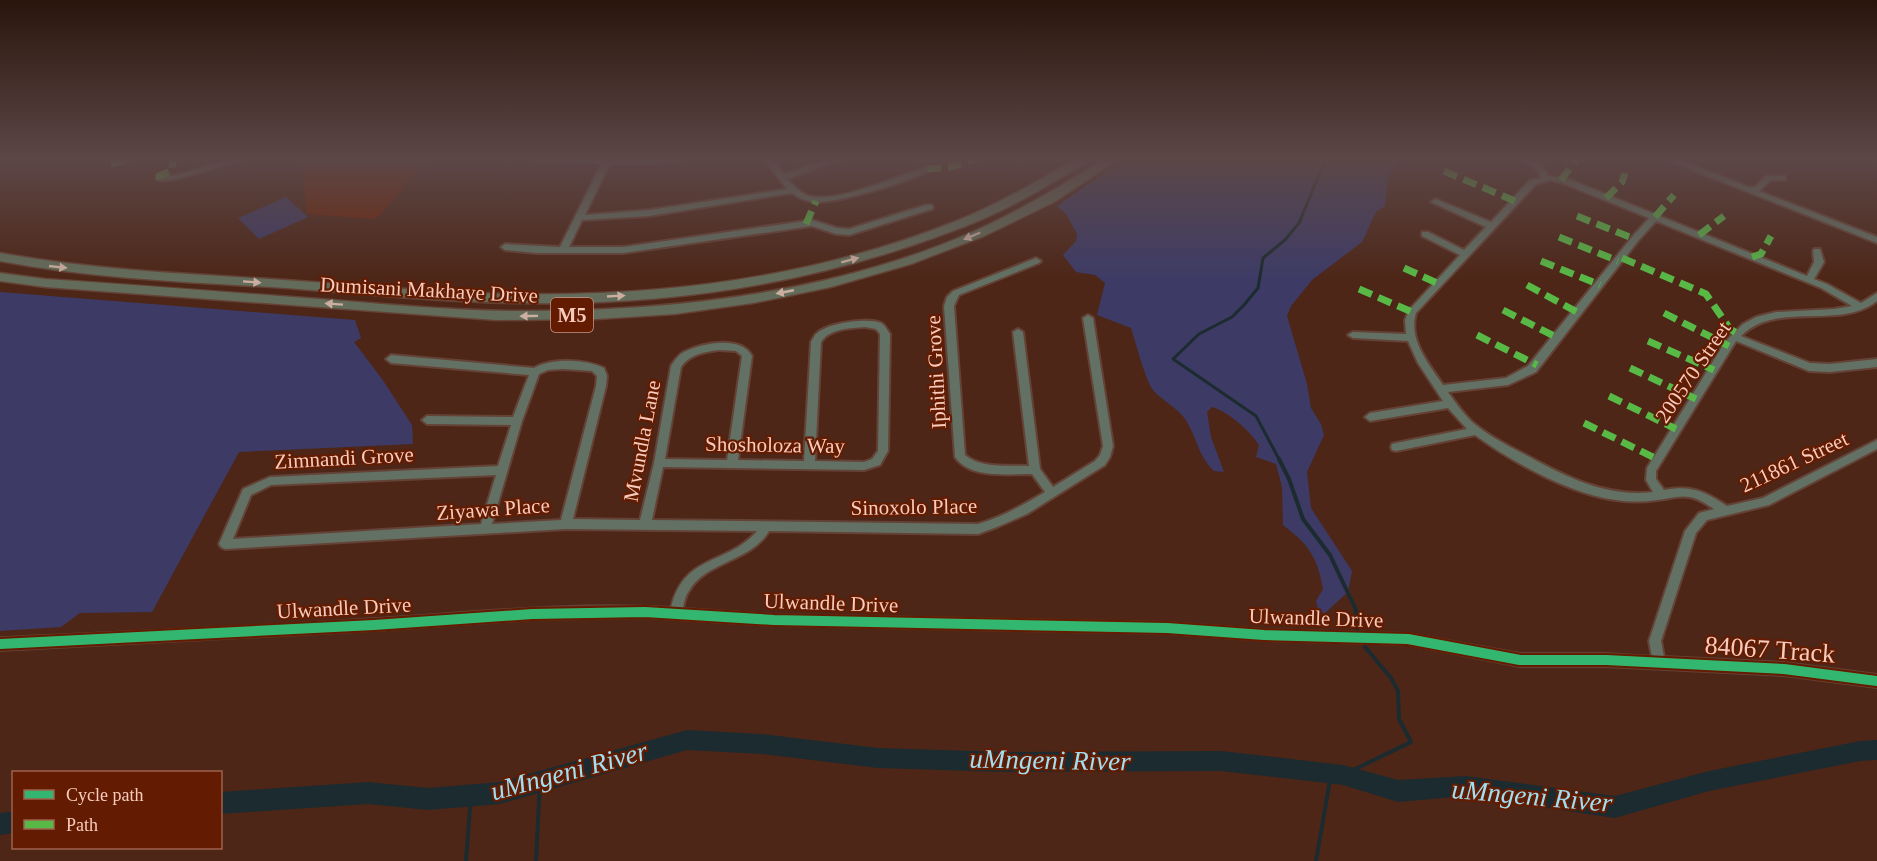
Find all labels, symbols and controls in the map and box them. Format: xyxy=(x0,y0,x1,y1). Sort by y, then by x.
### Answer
one-way arrow xyxy=(963,232,981,241)
one-way arrow xyxy=(841,255,859,264)
one-way arrow xyxy=(48,262,67,272)
street label: Dumisani Makhaye Drive xyxy=(319,272,539,308)
one-way arrow xyxy=(243,277,262,286)
one-way arrow xyxy=(776,288,795,297)
one-way arrow xyxy=(606,292,625,301)
road number: M5 xyxy=(551,298,593,332)
one-way arrow xyxy=(325,300,344,309)
one-way arrow xyxy=(519,311,538,321)
street label: Iphithi Grove xyxy=(921,315,951,429)
street label: 200570 Street xyxy=(1650,317,1736,427)
street label: Mvundla Lane xyxy=(618,378,666,504)
street label: 211861 Street xyxy=(1736,426,1852,497)
street label: Shosholoza Way xyxy=(705,432,846,458)
street label: Zimnandi Grove xyxy=(274,442,414,474)
street label: Ziyawa Place xyxy=(435,493,551,525)
street label: Sinoxolo Place xyxy=(851,494,977,520)
street label: Ulwandle Drive xyxy=(763,589,899,617)
street label: Ulwandle Drive xyxy=(276,592,412,624)
street label: Ulwandle Drive xyxy=(1248,604,1384,632)
street label: 84067 Track xyxy=(1704,630,1836,669)
water label: uMngeni River xyxy=(487,736,651,806)
water label: uMngeni River xyxy=(969,744,1131,776)
legend xyxy=(12,771,222,849)
water label: uMngeni River xyxy=(1450,774,1614,818)
text: Cycle path xyxy=(66,785,143,805)
text: Path xyxy=(66,815,98,835)

